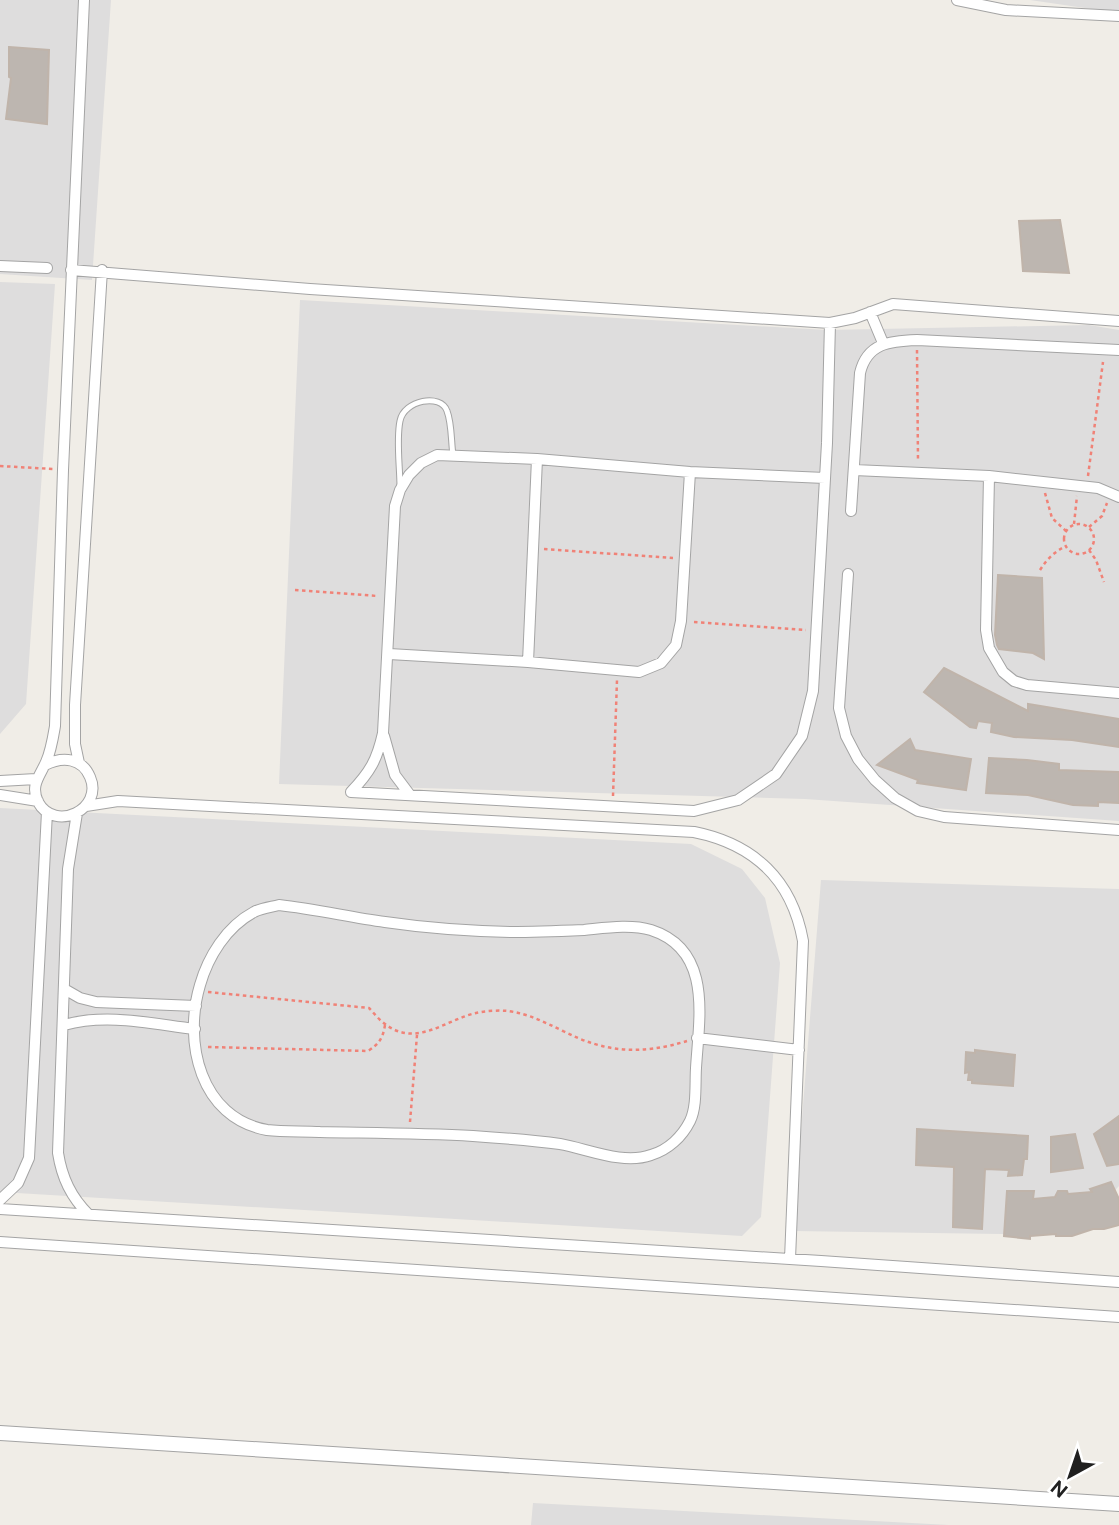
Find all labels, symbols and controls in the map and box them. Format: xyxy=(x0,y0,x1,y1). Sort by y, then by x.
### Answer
north arrow xyxy=(1035,1441,1105,1511)
text: N xyxy=(1046,1476,1072,1502)

